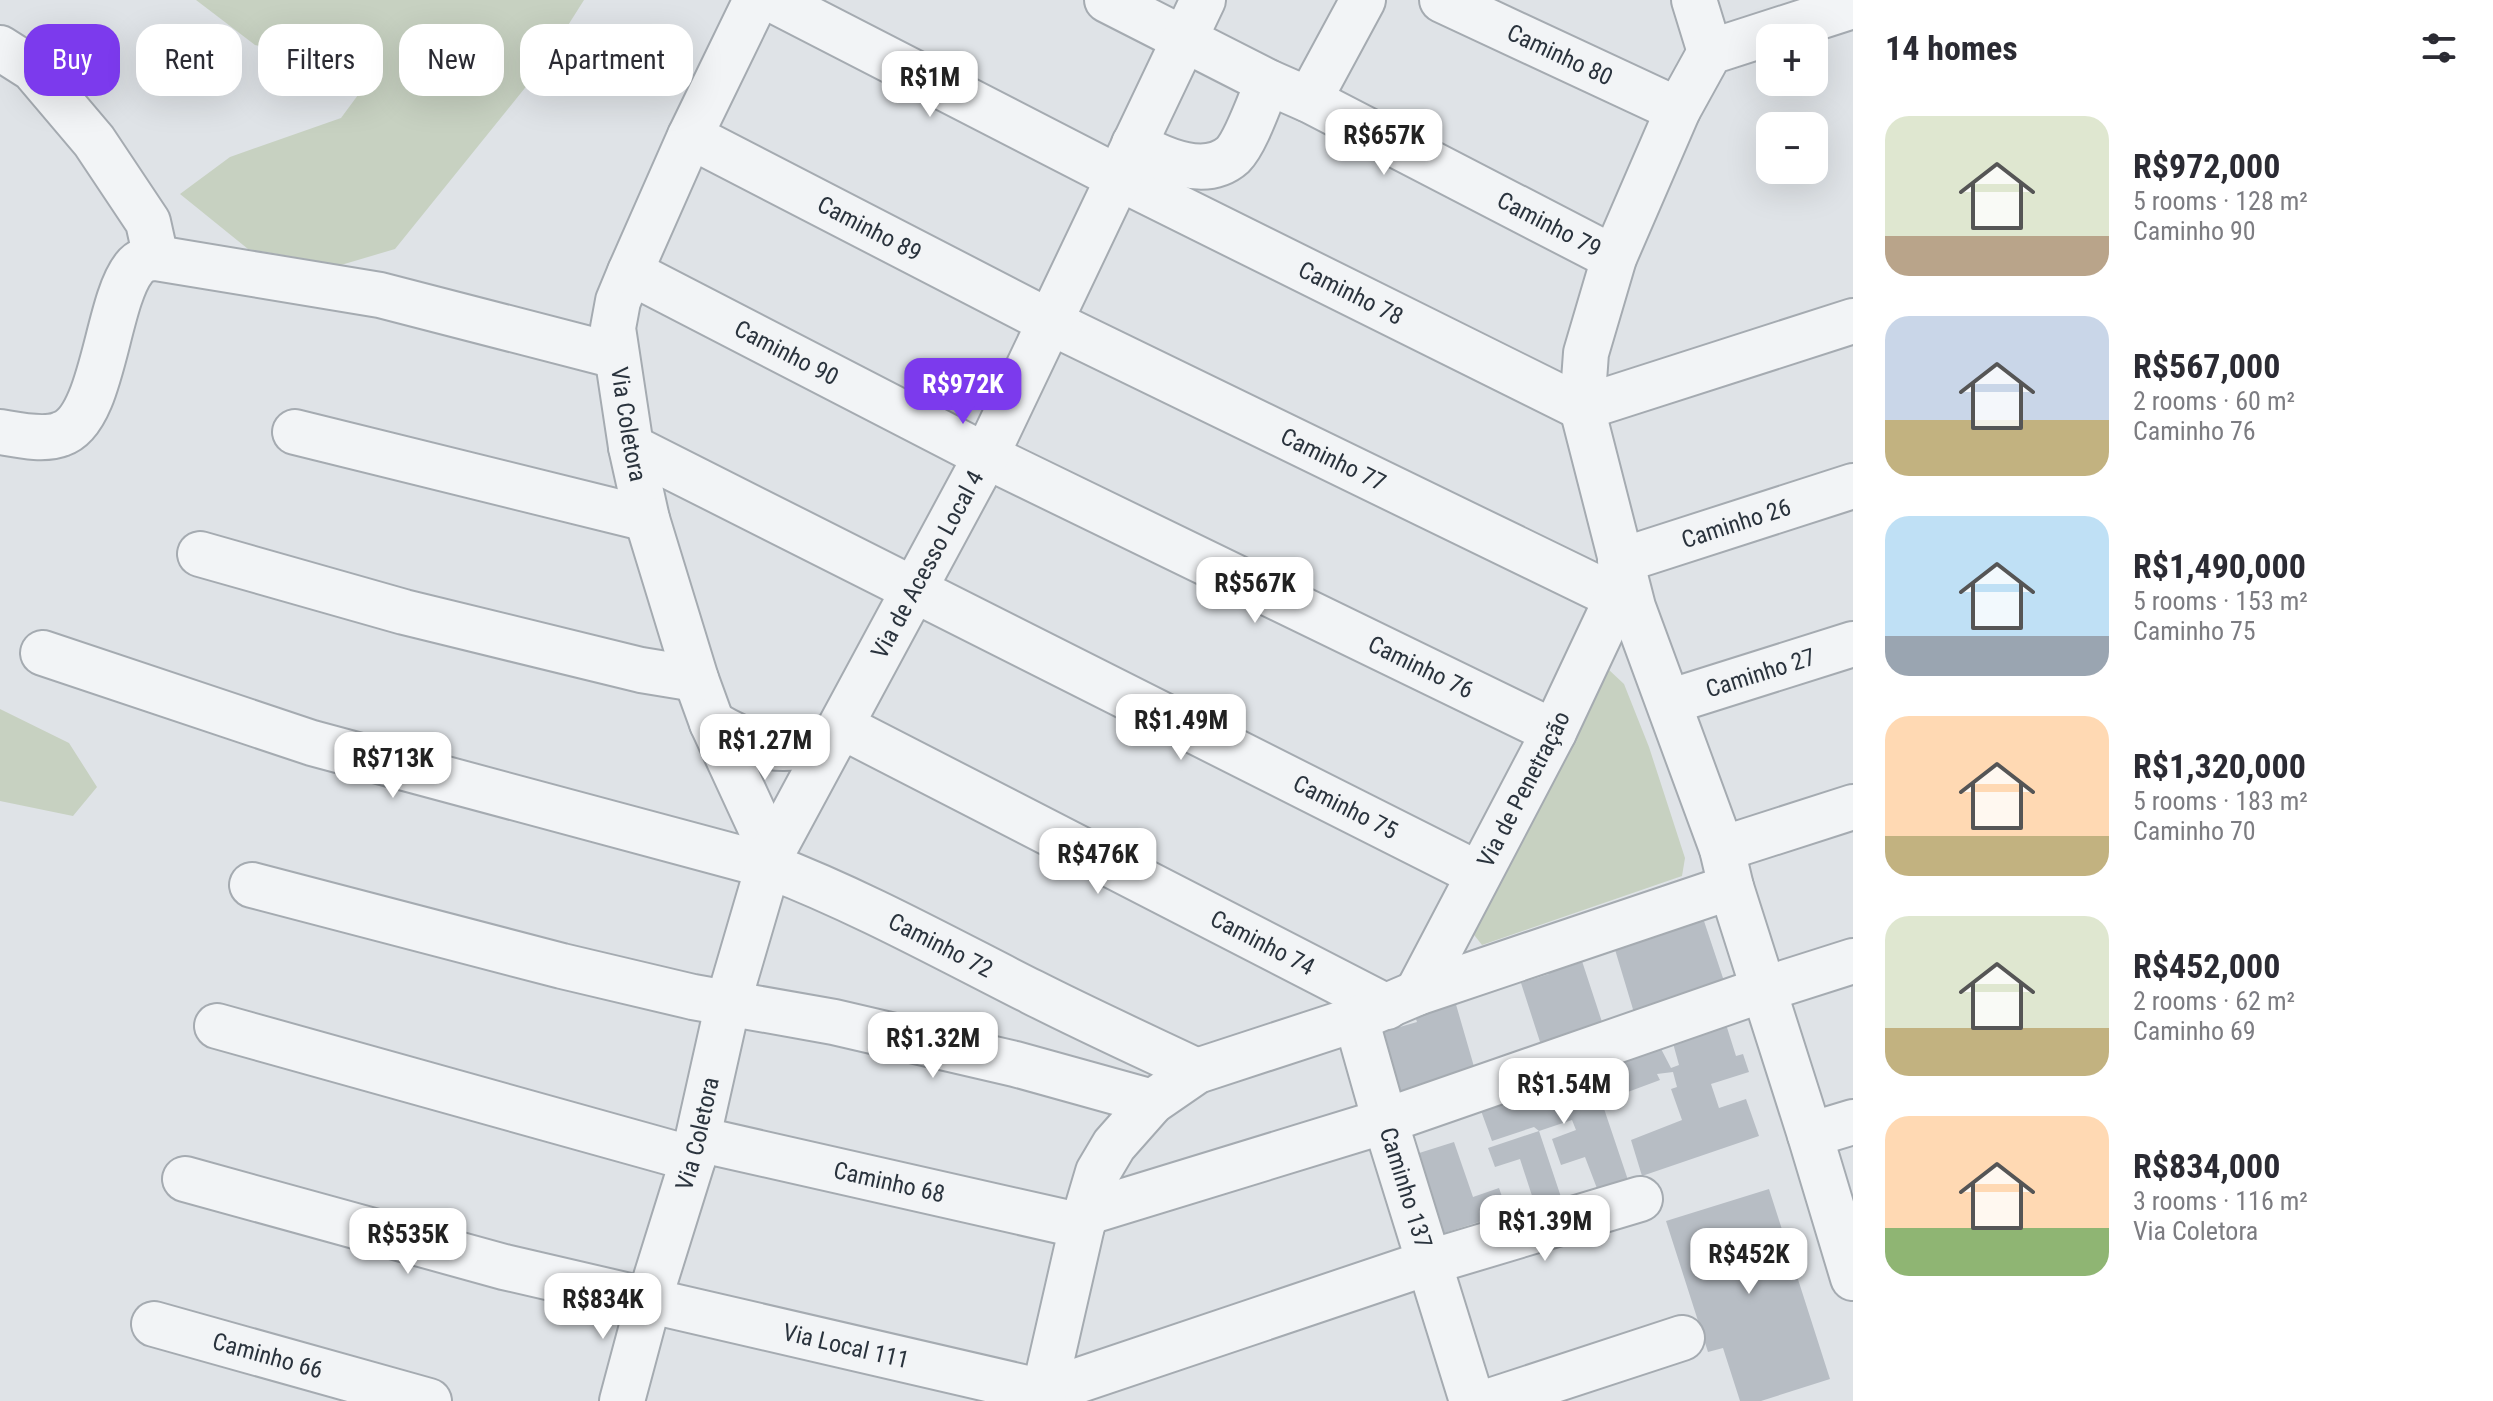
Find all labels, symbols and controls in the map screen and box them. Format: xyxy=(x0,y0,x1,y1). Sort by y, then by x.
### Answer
street label: Caminho 80 xyxy=(1503,18,1617,92)
chip: Buy xyxy=(24,24,120,96)
chip: Rent xyxy=(136,24,242,96)
chip: Filters xyxy=(258,24,383,96)
chip: New xyxy=(399,24,504,96)
chip: Apartment xyxy=(520,24,693,96)
map controls xyxy=(1756,24,1828,184)
button: + xyxy=(1756,24,1828,96)
icon: filters xyxy=(2417,26,2461,70)
text: 14 homes xyxy=(1885,28,2018,68)
pin: R$1M xyxy=(883,51,977,119)
text: R$1M xyxy=(900,62,960,92)
pin: R$657K xyxy=(1319,109,1449,177)
button: − xyxy=(1756,112,1828,184)
text: R$657K xyxy=(1343,120,1425,150)
text: R$972,000 xyxy=(2133,146,2280,186)
icon: home xyxy=(1949,148,2045,244)
street label: Caminho 79 xyxy=(1493,186,1606,263)
text: 5 rooms · 128 m² xyxy=(2133,186,2308,216)
street label: Caminho 89 xyxy=(813,190,926,267)
text: Caminho 90 xyxy=(2133,216,2256,246)
street label: Caminho 78 xyxy=(1294,255,1408,331)
street label: Caminho 90 xyxy=(730,314,843,391)
text: R$567,000 xyxy=(2133,346,2280,386)
icon: home xyxy=(1949,348,2045,444)
pin: R$972K xyxy=(898,358,1028,426)
street label: Via Coletora xyxy=(605,365,652,484)
text: R$972K xyxy=(922,369,1004,399)
text: 2 rooms · 60 m² xyxy=(2133,386,2295,416)
text: Caminho 76 xyxy=(2133,416,2256,446)
street label: Caminho 77 xyxy=(1276,422,1390,497)
street label: Via de Acesso Local 4 xyxy=(865,466,989,663)
street label: Caminho 26 xyxy=(1678,493,1794,554)
text: R$1,490,000 xyxy=(2133,546,2306,586)
icon: home xyxy=(1949,548,2045,644)
pin: R$567K xyxy=(1190,557,1320,625)
text: R$567K xyxy=(1214,568,1296,598)
text: 5 rooms · 153 m² xyxy=(2133,586,2308,616)
text: Caminho 75 xyxy=(2133,616,2256,646)
street label: Caminho 76 xyxy=(1364,630,1478,705)
street label: Caminho 27 xyxy=(1702,643,1819,704)
pin: R$1.49M xyxy=(1107,694,1255,762)
text: R$1.49M xyxy=(1134,705,1228,735)
street label: Via de Penetração xyxy=(1472,707,1576,872)
pin: R$1.27M xyxy=(691,714,839,782)
text: R$1.27M xyxy=(718,725,812,755)
pin: R$713K xyxy=(328,732,458,800)
text: R$713K xyxy=(352,743,434,773)
text: R$1,320,000 xyxy=(2133,746,2306,786)
icon: home xyxy=(1949,748,2045,844)
street label: Caminho 75 xyxy=(1289,769,1402,845)
text: 5 rooms · 183 m² xyxy=(2133,786,2308,816)
text: Caminho 70 xyxy=(2133,816,2256,846)
pin: R$476K xyxy=(1033,828,1163,896)
text: R$476K xyxy=(1057,839,1139,869)
street label: Caminho 74 xyxy=(1206,905,1319,981)
street label: Caminho 72 xyxy=(884,907,997,983)
text: R$452,000 xyxy=(2133,946,2280,986)
icon: home xyxy=(1949,948,2045,1044)
text: 2 rooms · 62 m² xyxy=(2133,986,2295,1016)
pin: R$1.32M xyxy=(859,1012,1007,1080)
text: Caminho 69 xyxy=(2133,1016,2256,1046)
text: R$1.32M xyxy=(886,1023,980,1053)
pin: R$1.54M xyxy=(1490,1058,1638,1126)
text: R$1.54M xyxy=(1517,1069,1611,1099)
street label: Via Coletora xyxy=(670,1074,725,1194)
street label: Caminho 137 xyxy=(1374,1124,1438,1252)
text: R$834,000 xyxy=(2133,1146,2280,1186)
icon: home xyxy=(1949,1148,2045,1244)
street label: Caminho 68 xyxy=(831,1156,947,1208)
text: 3 rooms · 116 m² xyxy=(2133,1186,2308,1216)
pin: R$1.39M xyxy=(1471,1195,1619,1263)
text: R$1.39M xyxy=(1498,1206,1592,1236)
pin: R$535K xyxy=(343,1208,473,1276)
text: Via Coletora xyxy=(2133,1216,2258,1246)
text: R$535K xyxy=(367,1219,449,1249)
pin: R$452K xyxy=(1684,1228,1814,1296)
text: R$452K xyxy=(1708,1239,1790,1269)
pin: R$834K xyxy=(538,1273,668,1341)
text: R$834K xyxy=(562,1284,644,1314)
street label: Via Local 111 xyxy=(780,1318,912,1374)
street label: Caminho 66 xyxy=(209,1327,326,1385)

